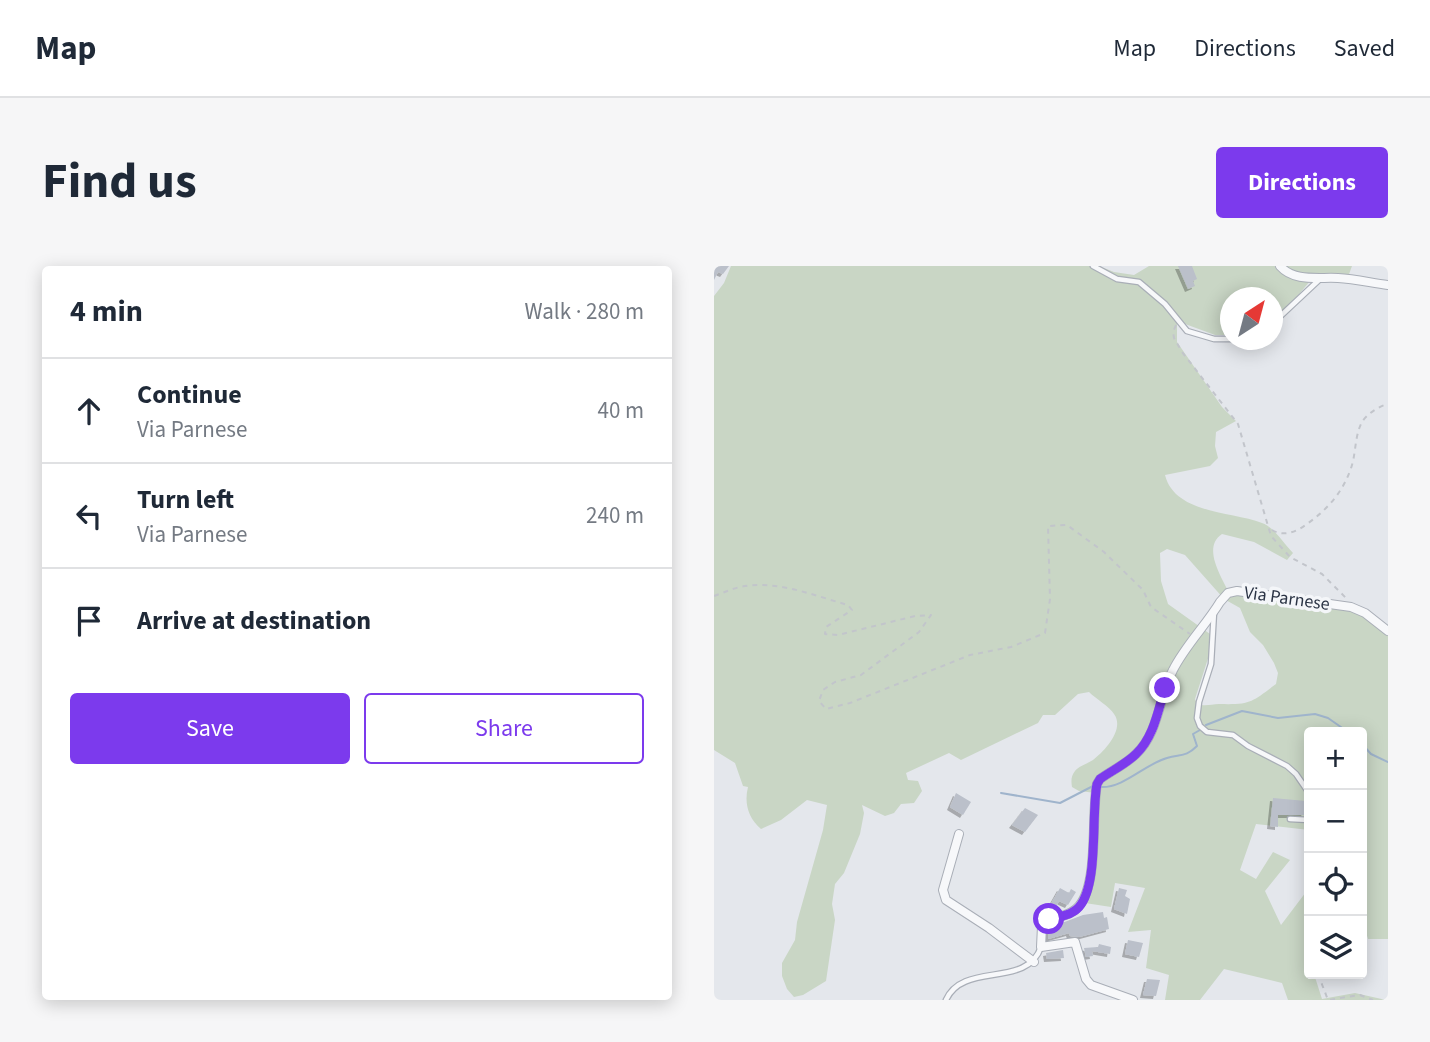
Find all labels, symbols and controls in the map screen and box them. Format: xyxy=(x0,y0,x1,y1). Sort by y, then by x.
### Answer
text: Map xyxy=(35,25,96,72)
text: Map xyxy=(1113,31,1156,66)
text: Directions xyxy=(1194,31,1296,66)
text: Saved xyxy=(1334,31,1395,66)
text: Find us xyxy=(42,147,197,217)
button: Directions xyxy=(1216,147,1388,218)
north arrow xyxy=(1220,287,1283,350)
text: 4 min xyxy=(70,290,143,333)
text: Walk · 280 m xyxy=(525,295,644,328)
text: Continue xyxy=(137,376,242,413)
icon: ahead xyxy=(70,392,108,430)
text: 40 m xyxy=(597,394,644,427)
text: Via Parnese xyxy=(137,413,247,446)
text: Turn left xyxy=(137,481,234,518)
icon: left xyxy=(70,497,108,535)
text: 240 m xyxy=(586,499,644,532)
text: Via Parnese xyxy=(137,518,247,551)
street label: Via Parnese xyxy=(1242,580,1331,617)
icon: arrive xyxy=(70,602,108,640)
text: Arrive at destination xyxy=(137,602,371,639)
route end xyxy=(1149,672,1180,703)
button: Save xyxy=(70,693,350,764)
button: Share xyxy=(364,693,644,764)
map controls xyxy=(1304,727,1367,979)
button: + xyxy=(1304,727,1367,790)
button: − xyxy=(1304,790,1367,853)
button: locate xyxy=(1304,853,1367,916)
route start xyxy=(1033,903,1064,934)
button: layers xyxy=(1304,916,1367,979)

